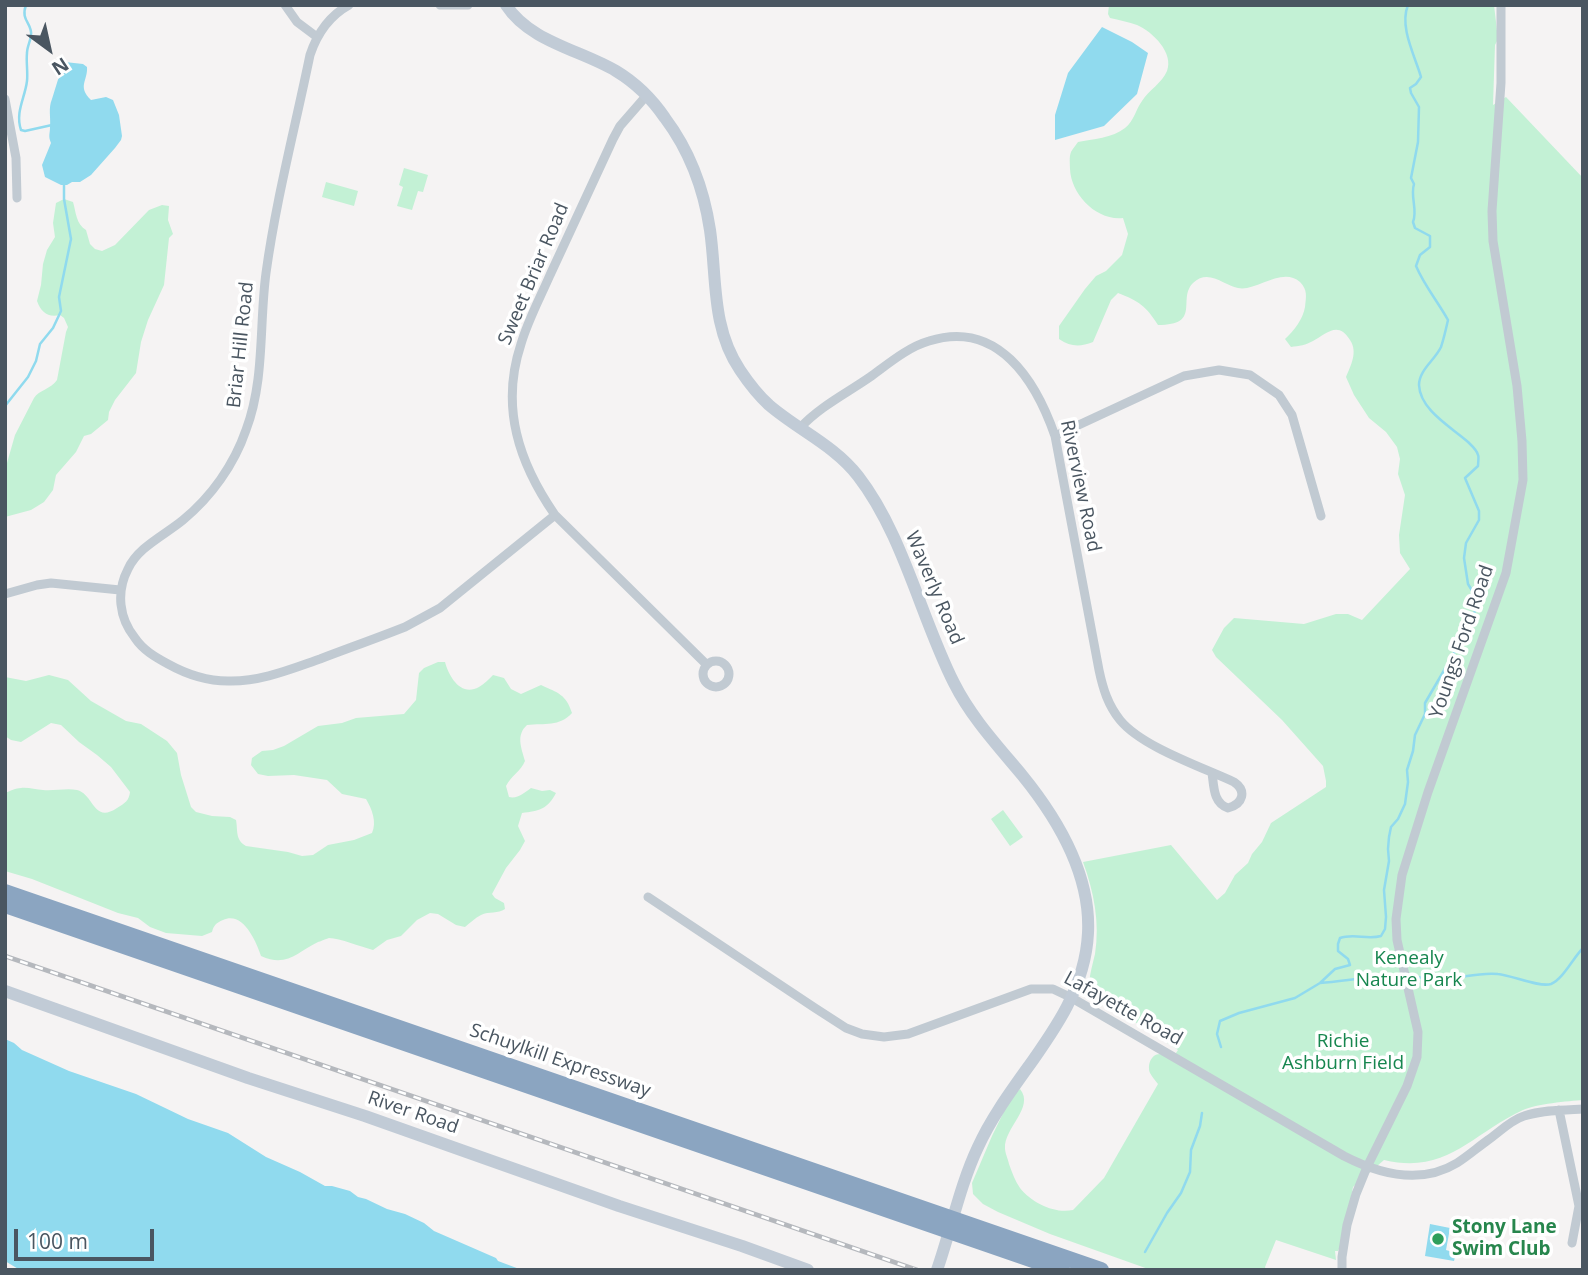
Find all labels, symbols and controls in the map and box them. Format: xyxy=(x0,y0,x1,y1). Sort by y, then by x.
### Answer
north arrow xyxy=(14,14,84,84)
text: N xyxy=(47,51,74,82)
street label: Sweet Briar Road xyxy=(494,200,574,348)
street label: Briar Hill Road xyxy=(223,281,259,409)
street label: Riverview Road xyxy=(1055,418,1105,554)
street label: Waverly Road xyxy=(900,528,968,648)
street label: Youngs Ford Road xyxy=(1425,562,1499,722)
park label: Kenealy Nature Park xyxy=(1356,948,1462,992)
street label: Lafayette Road xyxy=(1060,967,1186,1051)
street label: Schuylkill Expressway xyxy=(467,1019,653,1103)
park label: Richie Ashburn Field xyxy=(1282,1031,1404,1075)
street label: River Road xyxy=(365,1087,461,1139)
scale bar xyxy=(18,1216,158,1260)
place label: Stony Lane Swim Club xyxy=(1452,1217,1557,1261)
text: 100 m xyxy=(27,1227,88,1255)
marker: Stony Lane Swim Club xyxy=(1430,1231,1446,1247)

